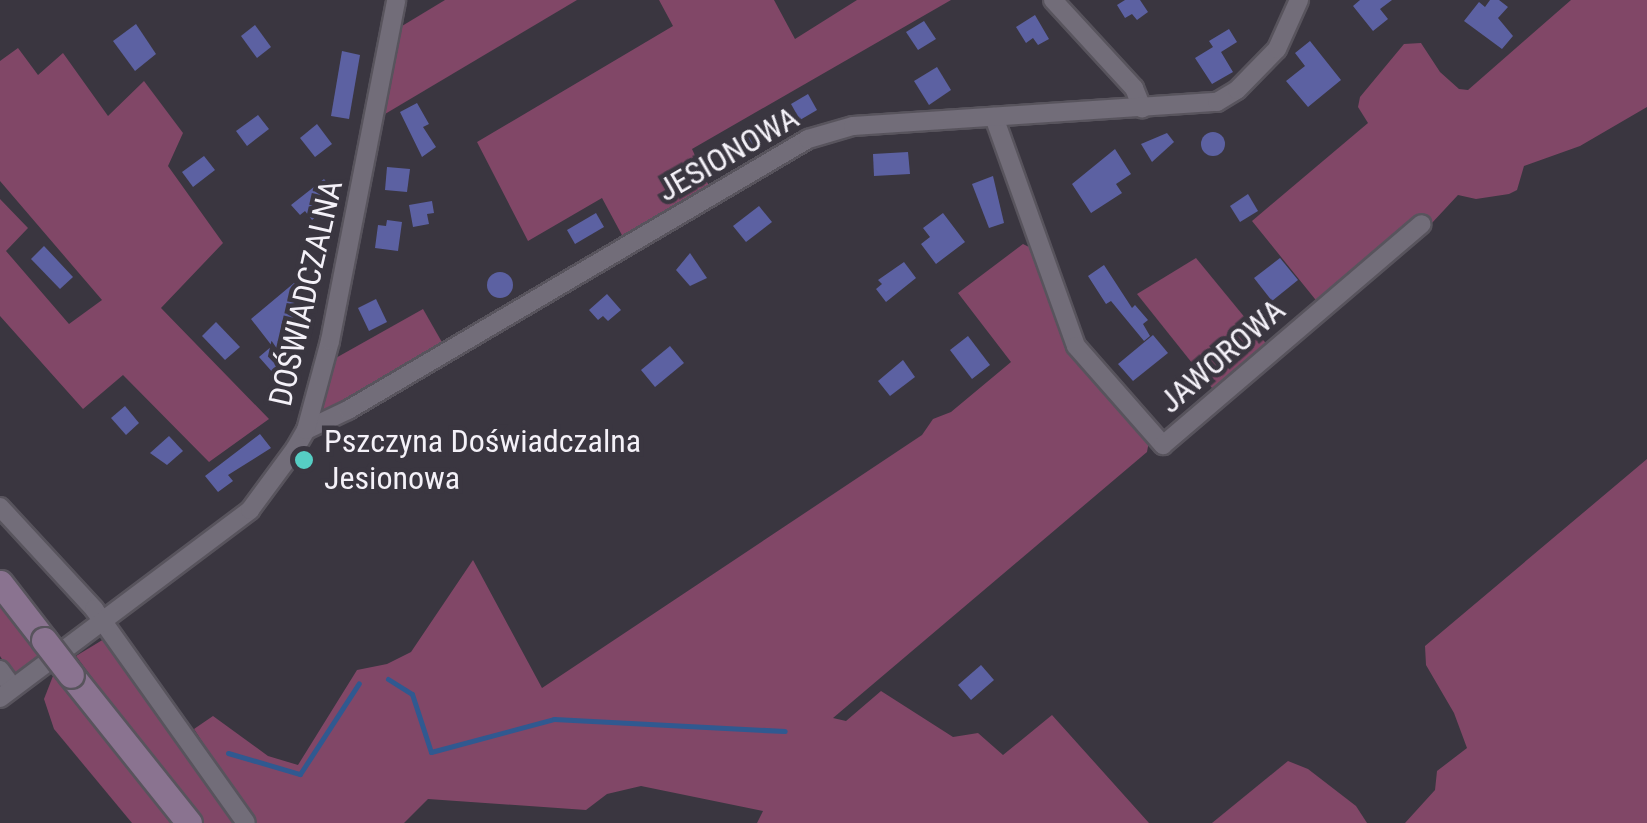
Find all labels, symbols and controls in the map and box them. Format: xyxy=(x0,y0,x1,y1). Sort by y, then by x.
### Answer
street label: JESIONOWA xyxy=(651,98,805,210)
street label: DOŚWIADCZALNA xyxy=(261,176,351,410)
street label: JAWOROWA xyxy=(1151,291,1293,421)
place label: Pszczyna Doświadczalna Jesionowa xyxy=(324,423,641,498)
marker: Pszczyna Doświadczalna Jesionowa xyxy=(293,449,315,471)

